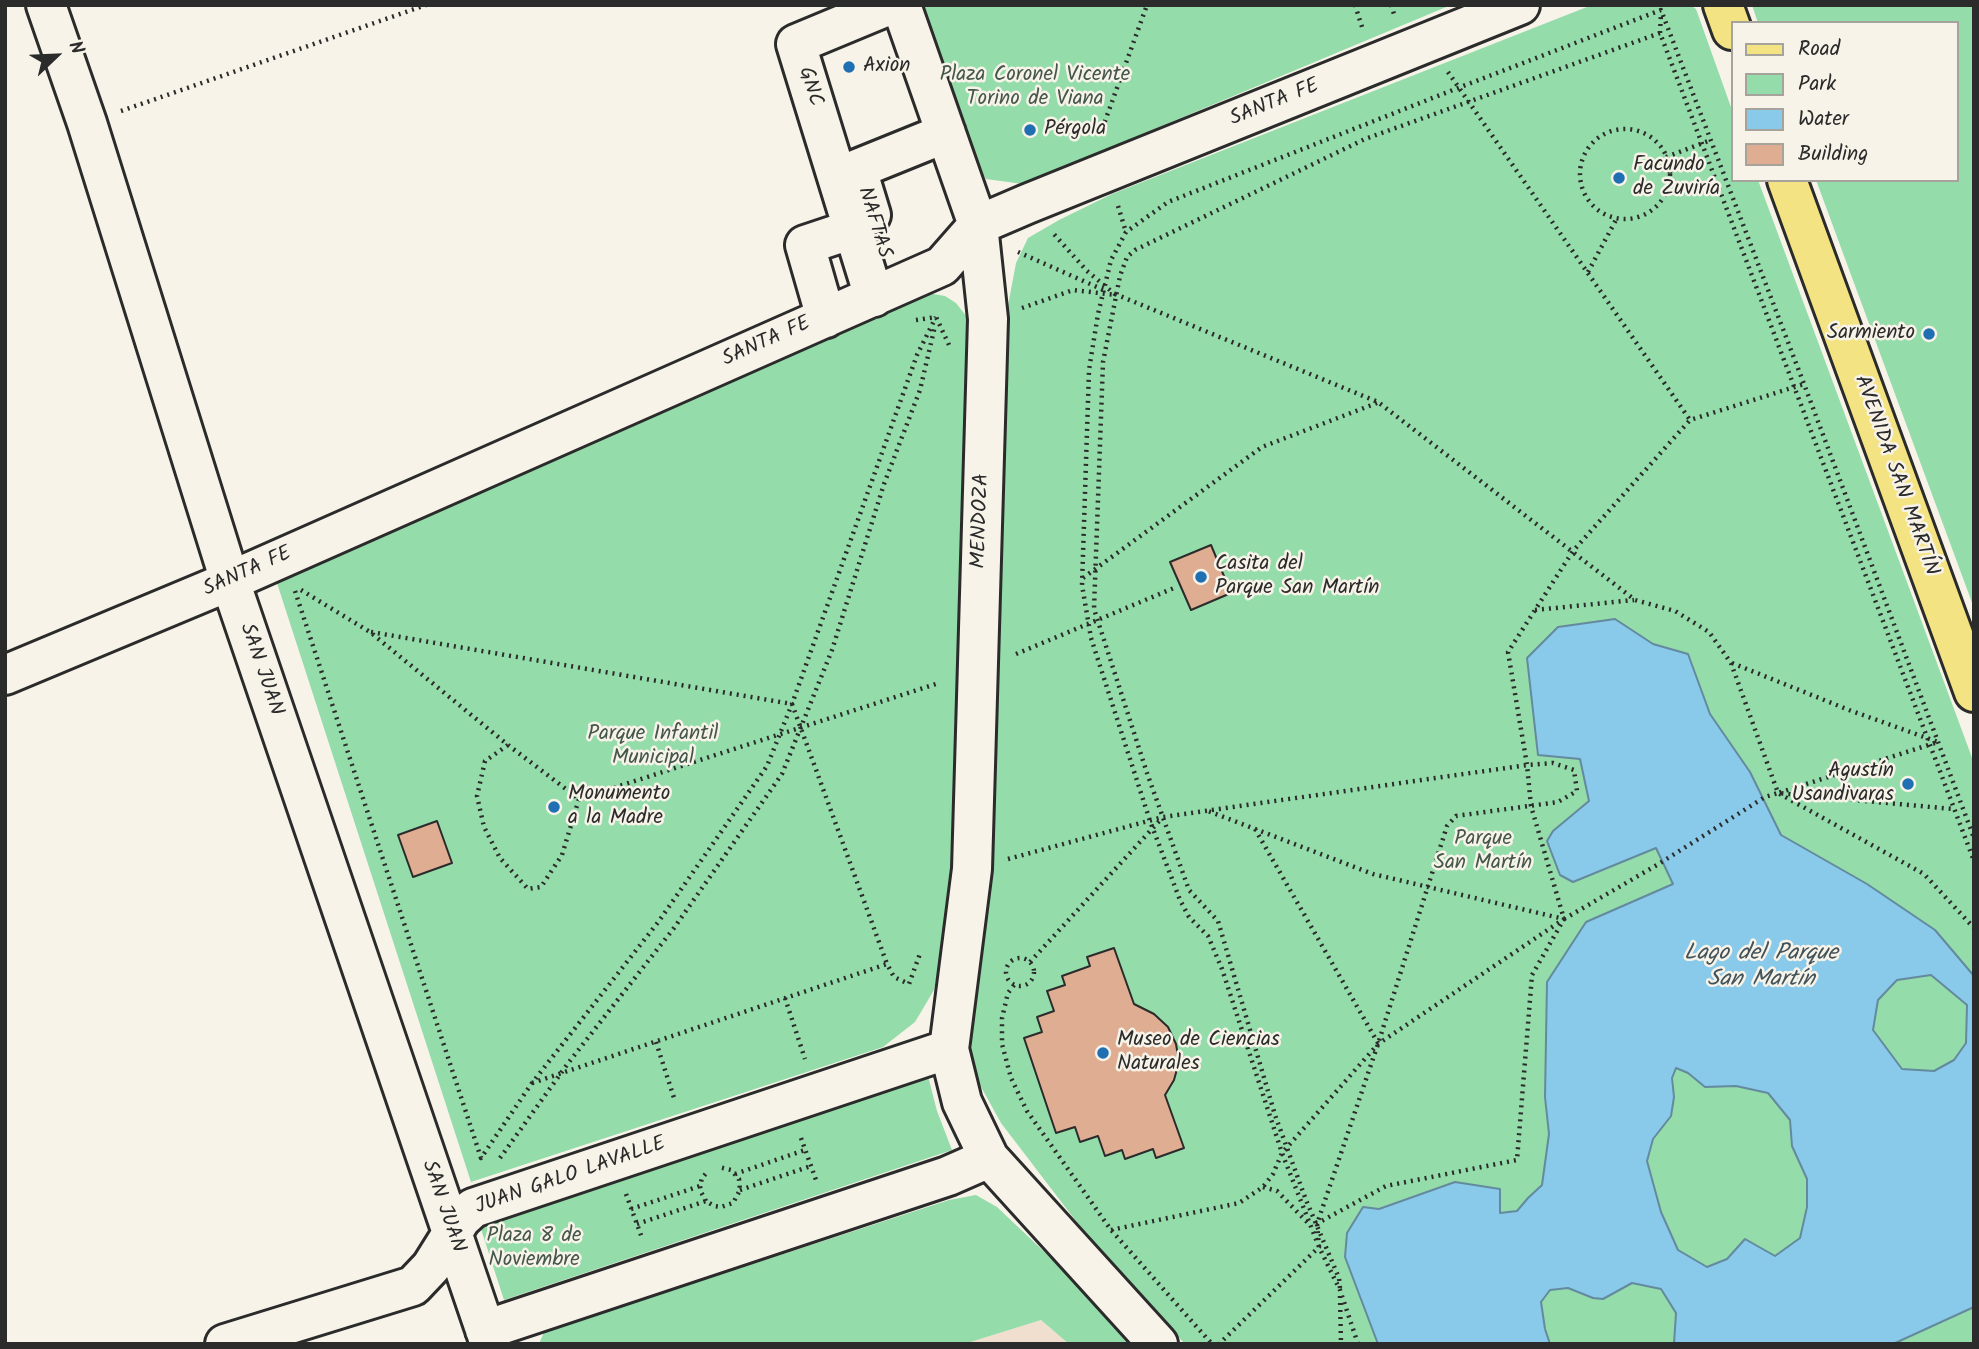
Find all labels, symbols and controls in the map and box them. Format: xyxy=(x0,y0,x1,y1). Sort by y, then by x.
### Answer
north arrow xyxy=(21,21,91,91)
legend xyxy=(1730,21,1958,182)
text: Road xyxy=(1798,33,1840,66)
text: N xyxy=(59,36,91,59)
place label: Axion xyxy=(863,54,910,80)
marker: Axion xyxy=(841,59,857,75)
park label: Plaza Coronel Vicente Torino de Viana xyxy=(940,63,1130,113)
street label: GNC xyxy=(791,64,827,110)
text: Park xyxy=(1798,68,1836,101)
street label: SANTA FE xyxy=(1227,75,1323,133)
text: Water xyxy=(1798,103,1849,136)
place label: Pérgola xyxy=(1044,117,1106,143)
marker: Pérgola xyxy=(1022,122,1038,138)
text: Building xyxy=(1798,138,1868,171)
place label: Facundo de Zuviría xyxy=(1633,153,1720,203)
marker: Facundo de Zuviría xyxy=(1611,170,1627,186)
street label: NAFTAS xyxy=(850,184,896,262)
street label: SANTA FE xyxy=(719,312,815,374)
place label: Sarmiento xyxy=(1827,321,1915,347)
marker: Sarmiento xyxy=(1921,326,1937,342)
street label: AVENIDA SAN MARTÍN xyxy=(1847,372,1943,580)
street label: MENDOZA xyxy=(968,473,996,569)
street label: SANTA FE xyxy=(200,542,296,604)
place label: Casita del Parque San Martín xyxy=(1215,552,1379,602)
marker: Casita del Parque San Martín xyxy=(1193,569,1209,585)
street label: SAN JUAN xyxy=(232,621,288,719)
park label: Parque Infantil Municipal xyxy=(587,722,719,772)
place label: Agustín Usandivaras xyxy=(1792,759,1894,809)
marker: Agustín Usandivaras xyxy=(1900,776,1916,792)
place label: Monumento a la Madre xyxy=(568,782,670,832)
marker: Monumento a la Madre xyxy=(546,799,562,815)
park label: Parque San Martín xyxy=(1434,827,1532,877)
water label: Lago del Parque San Martín xyxy=(1684,941,1838,995)
place label: Museo de Ciencias Naturales xyxy=(1117,1028,1280,1078)
marker: Museo de Ciencias Naturales xyxy=(1095,1045,1111,1061)
street label: JUAN GALO LAVALLE xyxy=(473,1133,669,1221)
street label: SAN JUAN xyxy=(414,1158,470,1256)
park label: Plaza 8 de Noviembre xyxy=(487,1224,581,1274)

